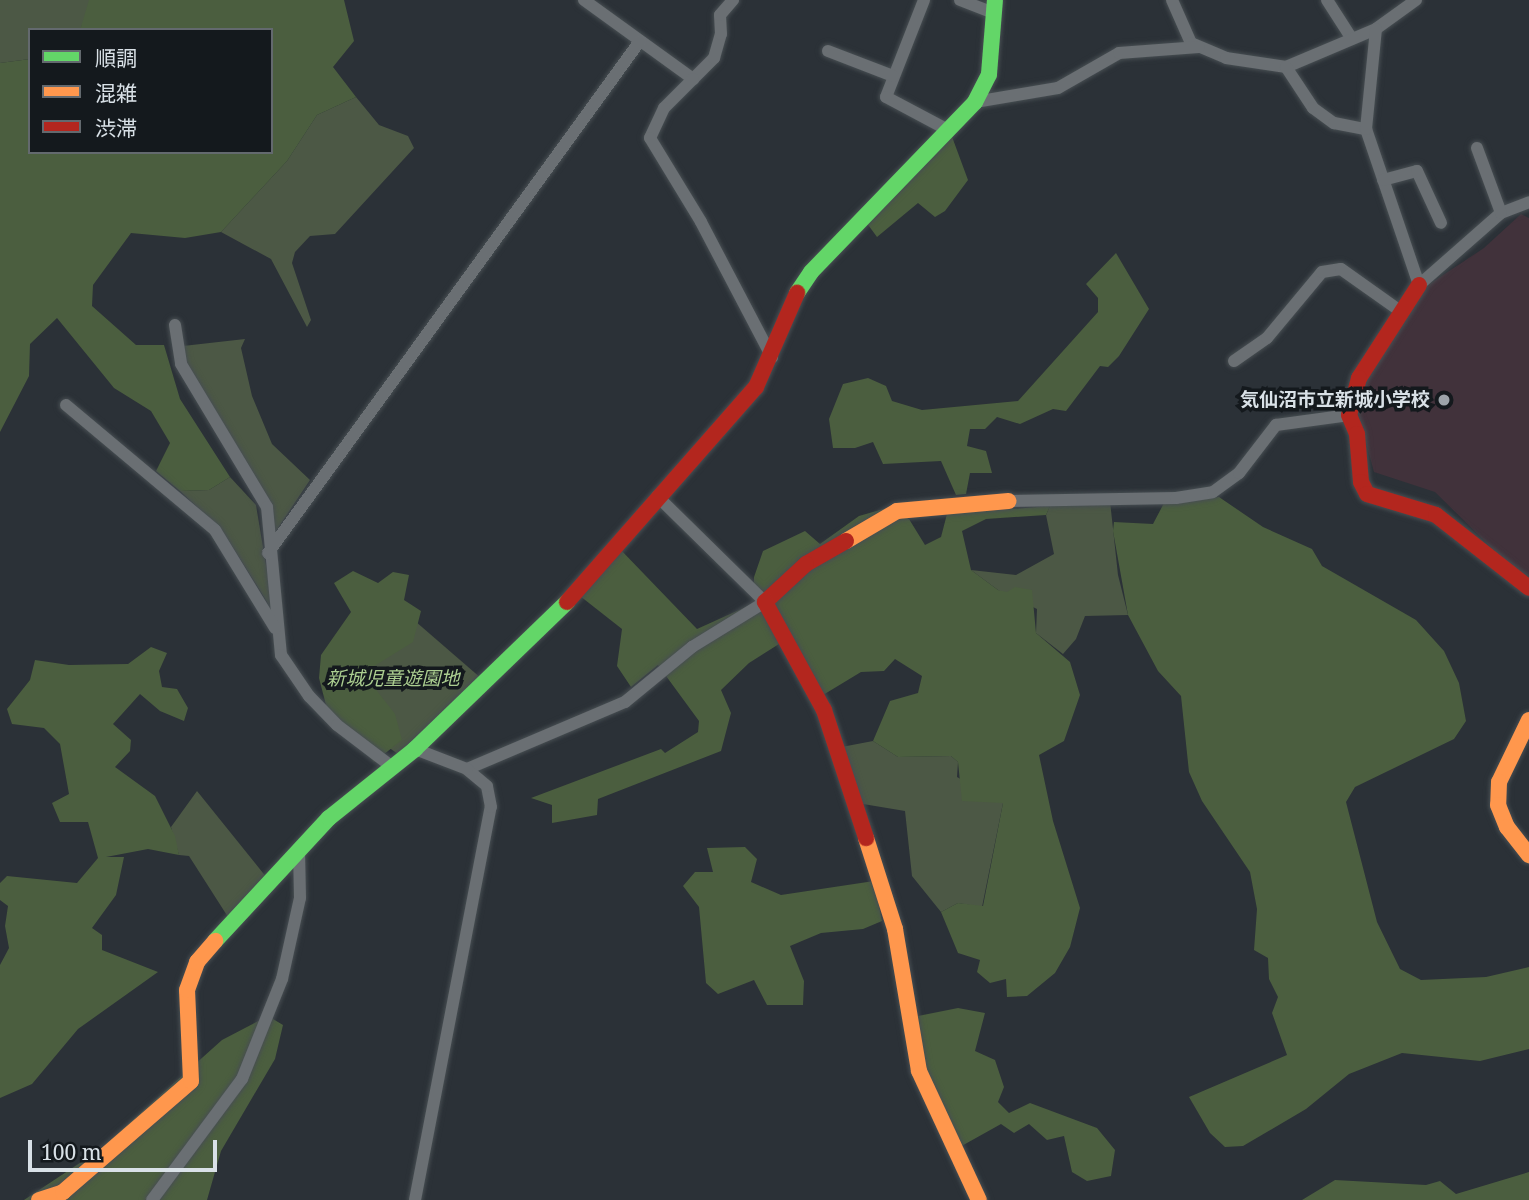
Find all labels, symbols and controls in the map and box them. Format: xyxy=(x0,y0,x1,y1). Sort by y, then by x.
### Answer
legend xyxy=(28,28,273,154)
text: 順調 xyxy=(95,44,137,72)
text: 混雑 xyxy=(95,79,137,107)
text: 渋滞 xyxy=(95,114,137,142)
place label: 気仙沼市立新城小学校 xyxy=(1240,389,1430,411)
marker: 気仙沼市立新城小学校 xyxy=(1436,392,1452,408)
park label: 新城児童遊園地 xyxy=(327,668,459,690)
scale bar xyxy=(32,1126,220,1170)
text: 100 m xyxy=(41,1138,102,1166)

